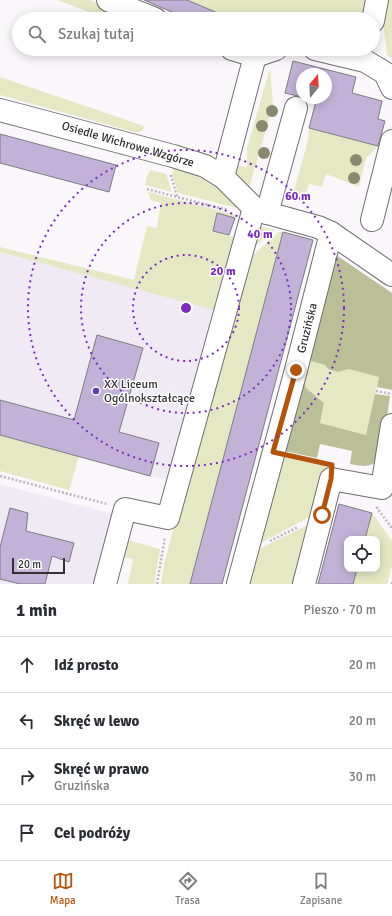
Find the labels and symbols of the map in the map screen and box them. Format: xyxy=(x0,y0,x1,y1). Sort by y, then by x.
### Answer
north arrow xyxy=(296,68,332,104)
street label: Osiedle Wichrowe Wzgórze xyxy=(60,118,196,171)
text: 60 m xyxy=(285,189,311,204)
text: 40 m xyxy=(247,227,273,242)
text: 20 m xyxy=(210,264,236,279)
centre of rings xyxy=(179,301,193,315)
street label: Gruzińska xyxy=(294,301,321,355)
route end xyxy=(287,361,305,379)
place label: XX Liceum Ogólnokształcące xyxy=(104,377,195,406)
marker: XX Liceum Ogólnokształcące xyxy=(91,386,101,396)
route start xyxy=(313,506,331,524)
scale bar xyxy=(12,556,65,575)

